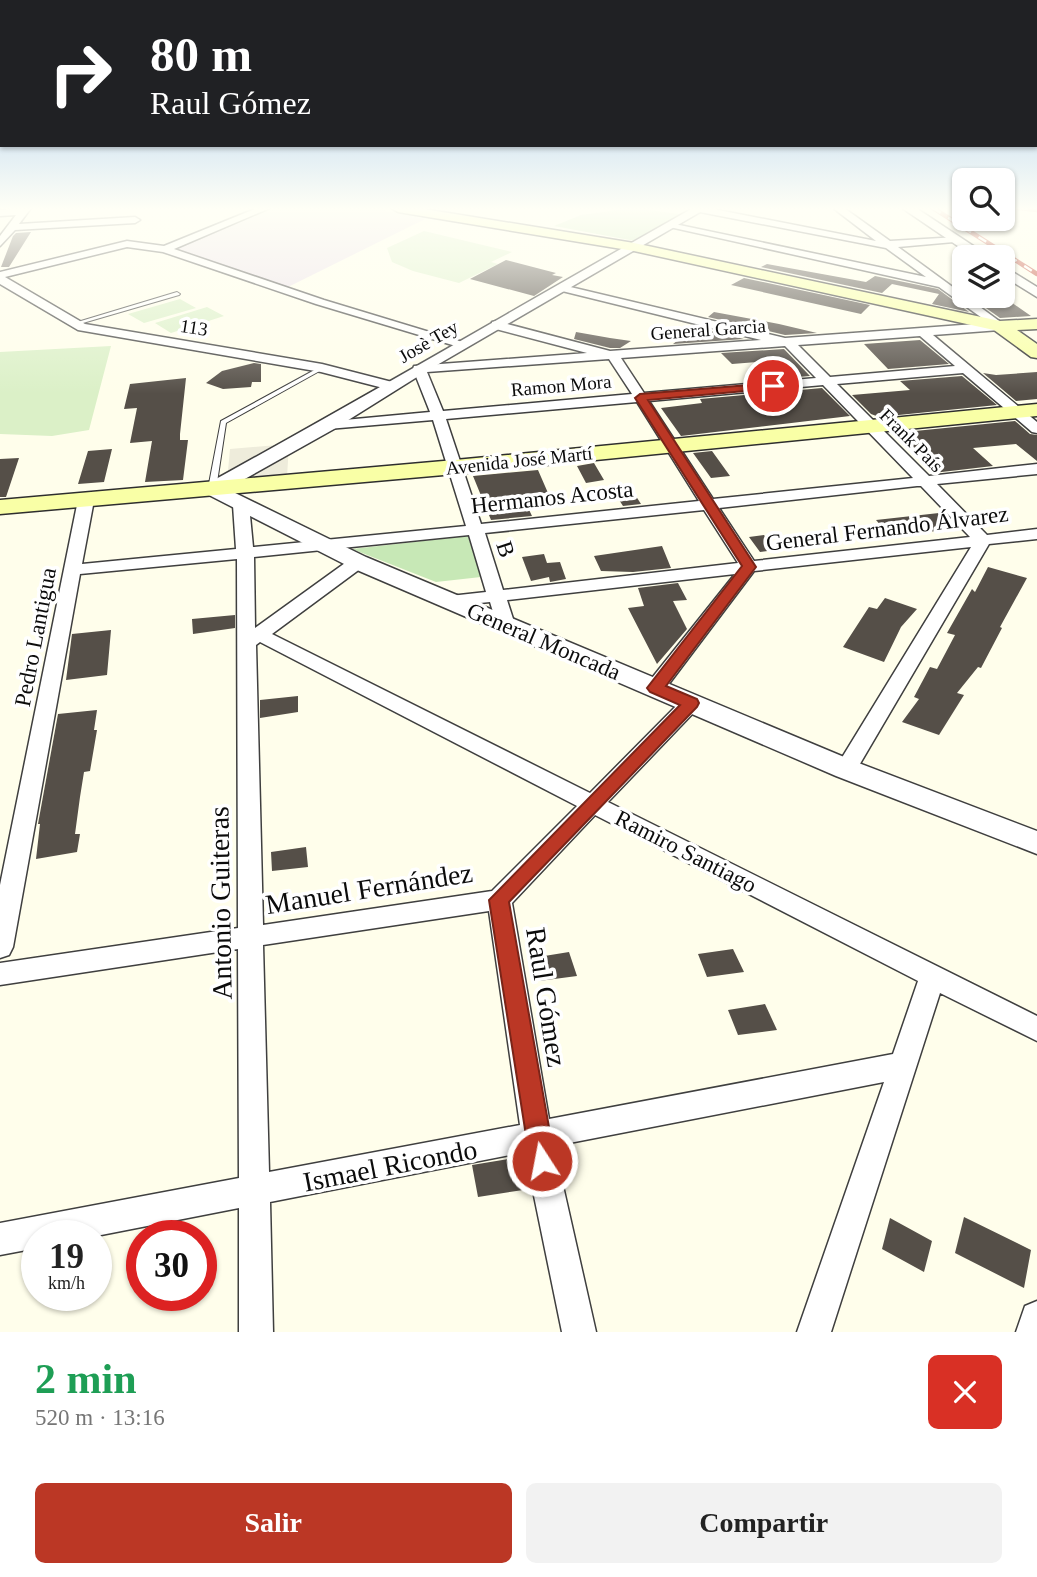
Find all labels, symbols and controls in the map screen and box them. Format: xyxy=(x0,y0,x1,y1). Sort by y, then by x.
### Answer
text: 80 m xyxy=(150,27,252,82)
icon: right xyxy=(35,28,126,119)
text: Raul Gómez xyxy=(150,85,311,121)
map controls xyxy=(952,168,1015,308)
button: search xyxy=(952,168,1015,231)
button: layers xyxy=(952,245,1015,308)
street label: 113 xyxy=(179,315,209,340)
street label: General Garcia xyxy=(650,315,767,344)
street label: Josè Tey xyxy=(395,316,462,367)
pin xyxy=(743,356,803,416)
icon: arrive xyxy=(754,367,792,405)
street label: Ramon Mora xyxy=(510,371,613,400)
street label: Frank País xyxy=(876,404,948,476)
street label: Avenida José Martí xyxy=(445,442,594,479)
street label: Hermanos Acosta xyxy=(470,477,634,518)
street label: General Fernando Álvarez xyxy=(764,501,1010,556)
street label: B xyxy=(491,538,520,560)
street label: Pedro Lantigua xyxy=(10,565,61,709)
street label: General Moncada xyxy=(463,598,624,685)
street label: Ramiro Santiago xyxy=(611,805,761,898)
street label: Antonio Guiteras xyxy=(203,806,238,1000)
street label: Manuel Fernández xyxy=(263,857,475,920)
street label: Raul Gómez xyxy=(520,925,573,1069)
position arrow xyxy=(505,1124,579,1198)
street label: Ismael Ricondo xyxy=(300,1133,480,1198)
speed limit sign: 30 xyxy=(126,1220,217,1311)
text: 19 xyxy=(49,1237,84,1276)
text: km/h xyxy=(48,1273,85,1293)
button: close xyxy=(928,1355,1002,1429)
text: 2 min xyxy=(35,1356,137,1402)
text: 520 m · 13:16 xyxy=(35,1405,165,1430)
button: Salir xyxy=(35,1483,512,1563)
button: Compartir xyxy=(526,1483,1002,1563)

